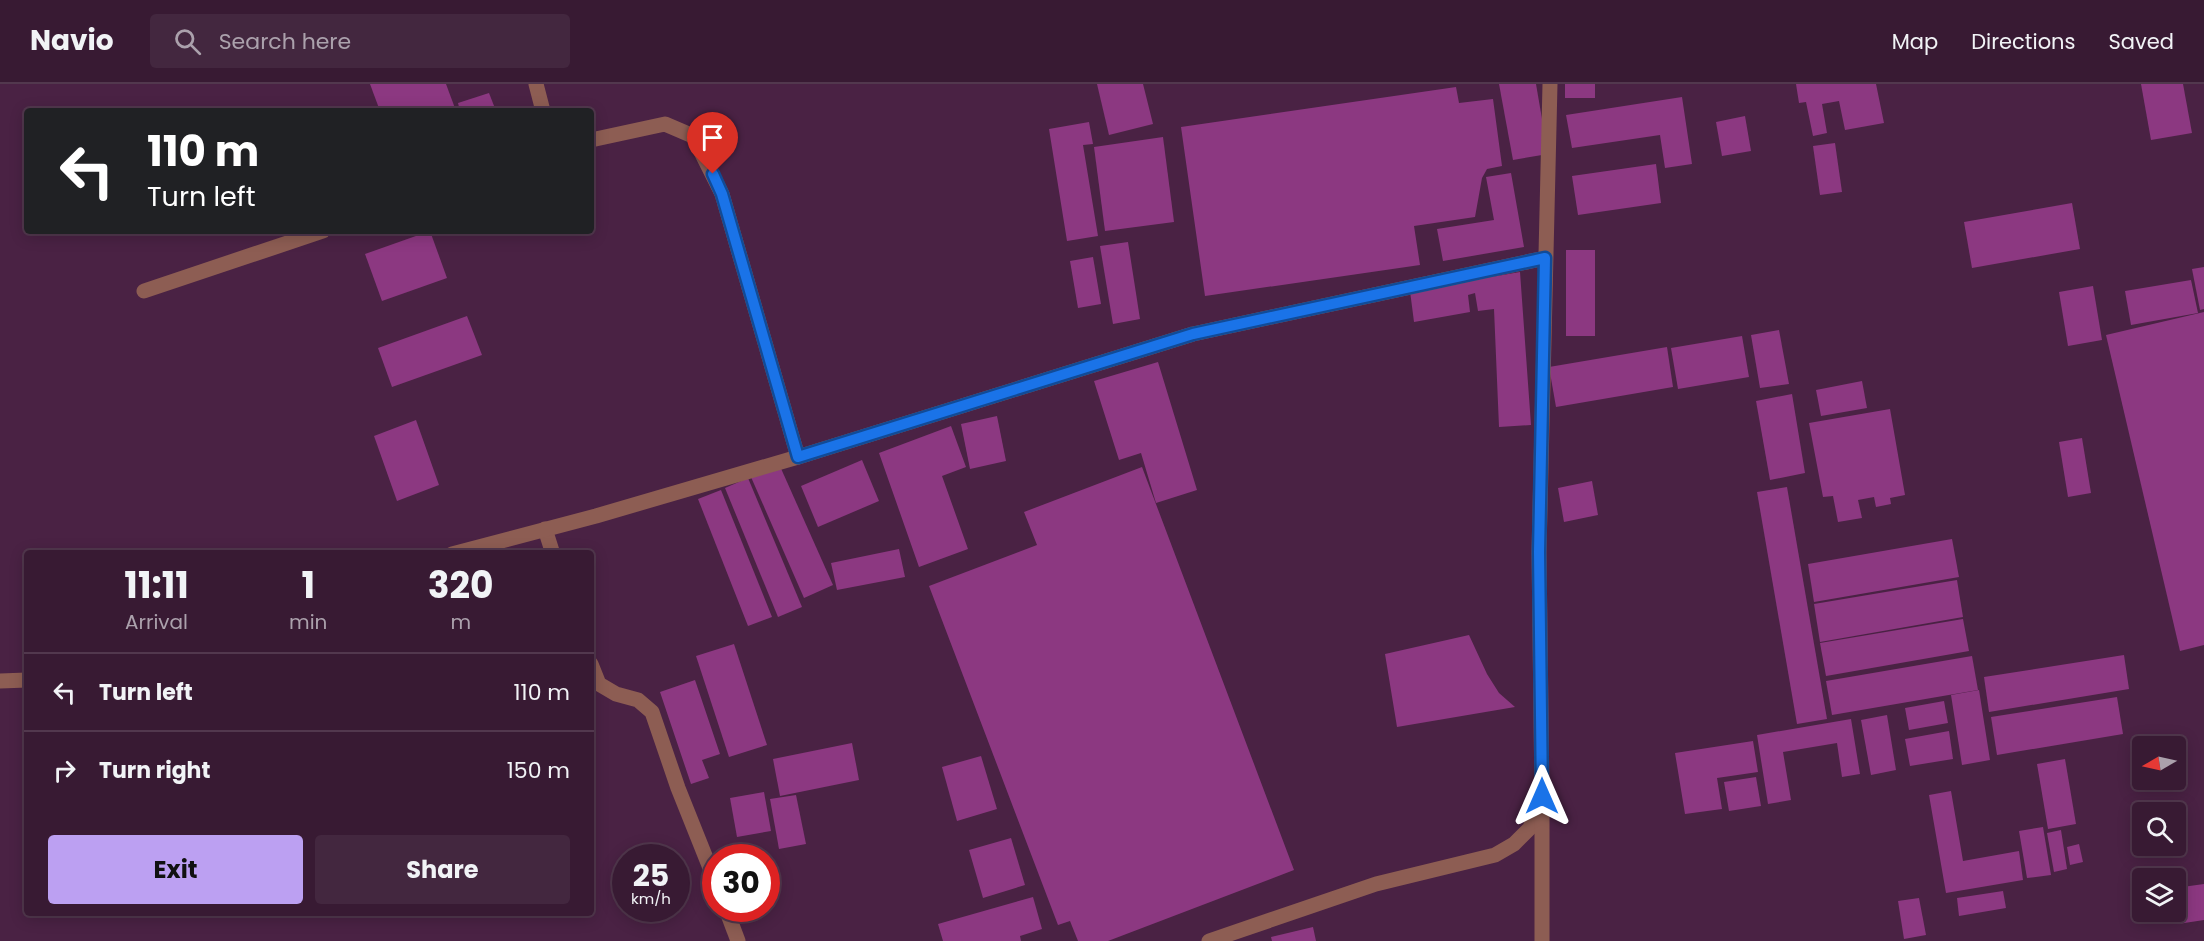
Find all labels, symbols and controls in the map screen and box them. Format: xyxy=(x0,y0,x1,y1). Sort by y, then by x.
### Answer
search box xyxy=(150,14,570,68)
text: Navio xyxy=(30,21,114,60)
icon: search xyxy=(171,25,204,58)
text: Search here xyxy=(219,26,351,57)
text: Map xyxy=(1892,27,1938,56)
text: Directions xyxy=(1971,27,2075,56)
text: Saved xyxy=(2108,27,2174,56)
pin xyxy=(687,112,738,174)
icon: arrive xyxy=(696,121,729,154)
text: 110 m xyxy=(147,122,259,181)
icon: left xyxy=(48,132,126,210)
text: Turn left xyxy=(147,178,256,215)
text: 11:11 xyxy=(124,560,189,611)
text: 1 xyxy=(301,560,315,611)
text: 320 xyxy=(428,560,494,611)
text: Arrival xyxy=(125,608,188,636)
text: min xyxy=(289,608,327,636)
text: m xyxy=(450,608,471,636)
icon: left xyxy=(48,676,81,709)
text: Turn left xyxy=(99,677,193,708)
text: 110 m xyxy=(514,677,570,708)
north arrow xyxy=(2132,736,2186,790)
map controls xyxy=(2132,736,2186,922)
icon: right xyxy=(48,754,81,787)
text: Turn right xyxy=(99,755,210,786)
text: 150 m xyxy=(507,755,570,786)
position arrow xyxy=(1510,764,1574,828)
button: search xyxy=(2132,802,2186,856)
button: Exit xyxy=(48,835,303,904)
button: Share xyxy=(315,835,570,904)
speed limit sign: 30 xyxy=(702,844,780,922)
text: 25 xyxy=(633,854,669,897)
button: layers xyxy=(2132,868,2186,922)
text: km/h xyxy=(631,888,671,909)

